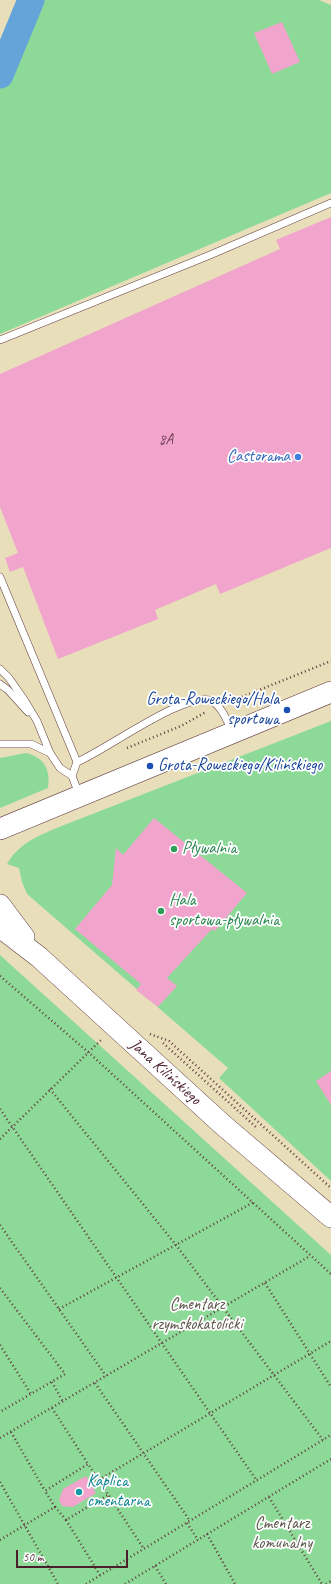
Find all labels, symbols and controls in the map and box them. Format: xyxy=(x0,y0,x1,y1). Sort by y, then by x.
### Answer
house number: 8A xyxy=(159,431,173,449)
place label: Castorama xyxy=(227,447,290,467)
marker: Castorama xyxy=(293,452,303,462)
place label: Grota-Roweckiego/Hala sportowa xyxy=(146,690,279,730)
marker: Grota-Roweckiego/Hala sportowa xyxy=(282,705,292,715)
place label: Grota-Roweckiego/Kilińskiego xyxy=(158,756,322,776)
marker: Grota-Roweckiego/Kilińskiego xyxy=(145,761,155,771)
place label: Pływalnia xyxy=(182,839,236,859)
marker: Pływalnia xyxy=(169,844,179,854)
place label: Hala sportowa-pływalnia xyxy=(169,891,279,931)
marker: Hala sportowa-pływalnia xyxy=(156,906,166,916)
street label: Jana Kilińskiego xyxy=(125,1035,205,1109)
park label: Cmentarz rzymskokatolicki xyxy=(152,1295,242,1335)
place label: Kaplica cmentarna xyxy=(87,1472,150,1512)
marker: Kaplica cmentarna xyxy=(74,1487,84,1497)
park label: Cmentarz komunalny xyxy=(252,1514,312,1554)
scale bar xyxy=(18,1542,130,1568)
text: 50 m xyxy=(23,1549,43,1565)

